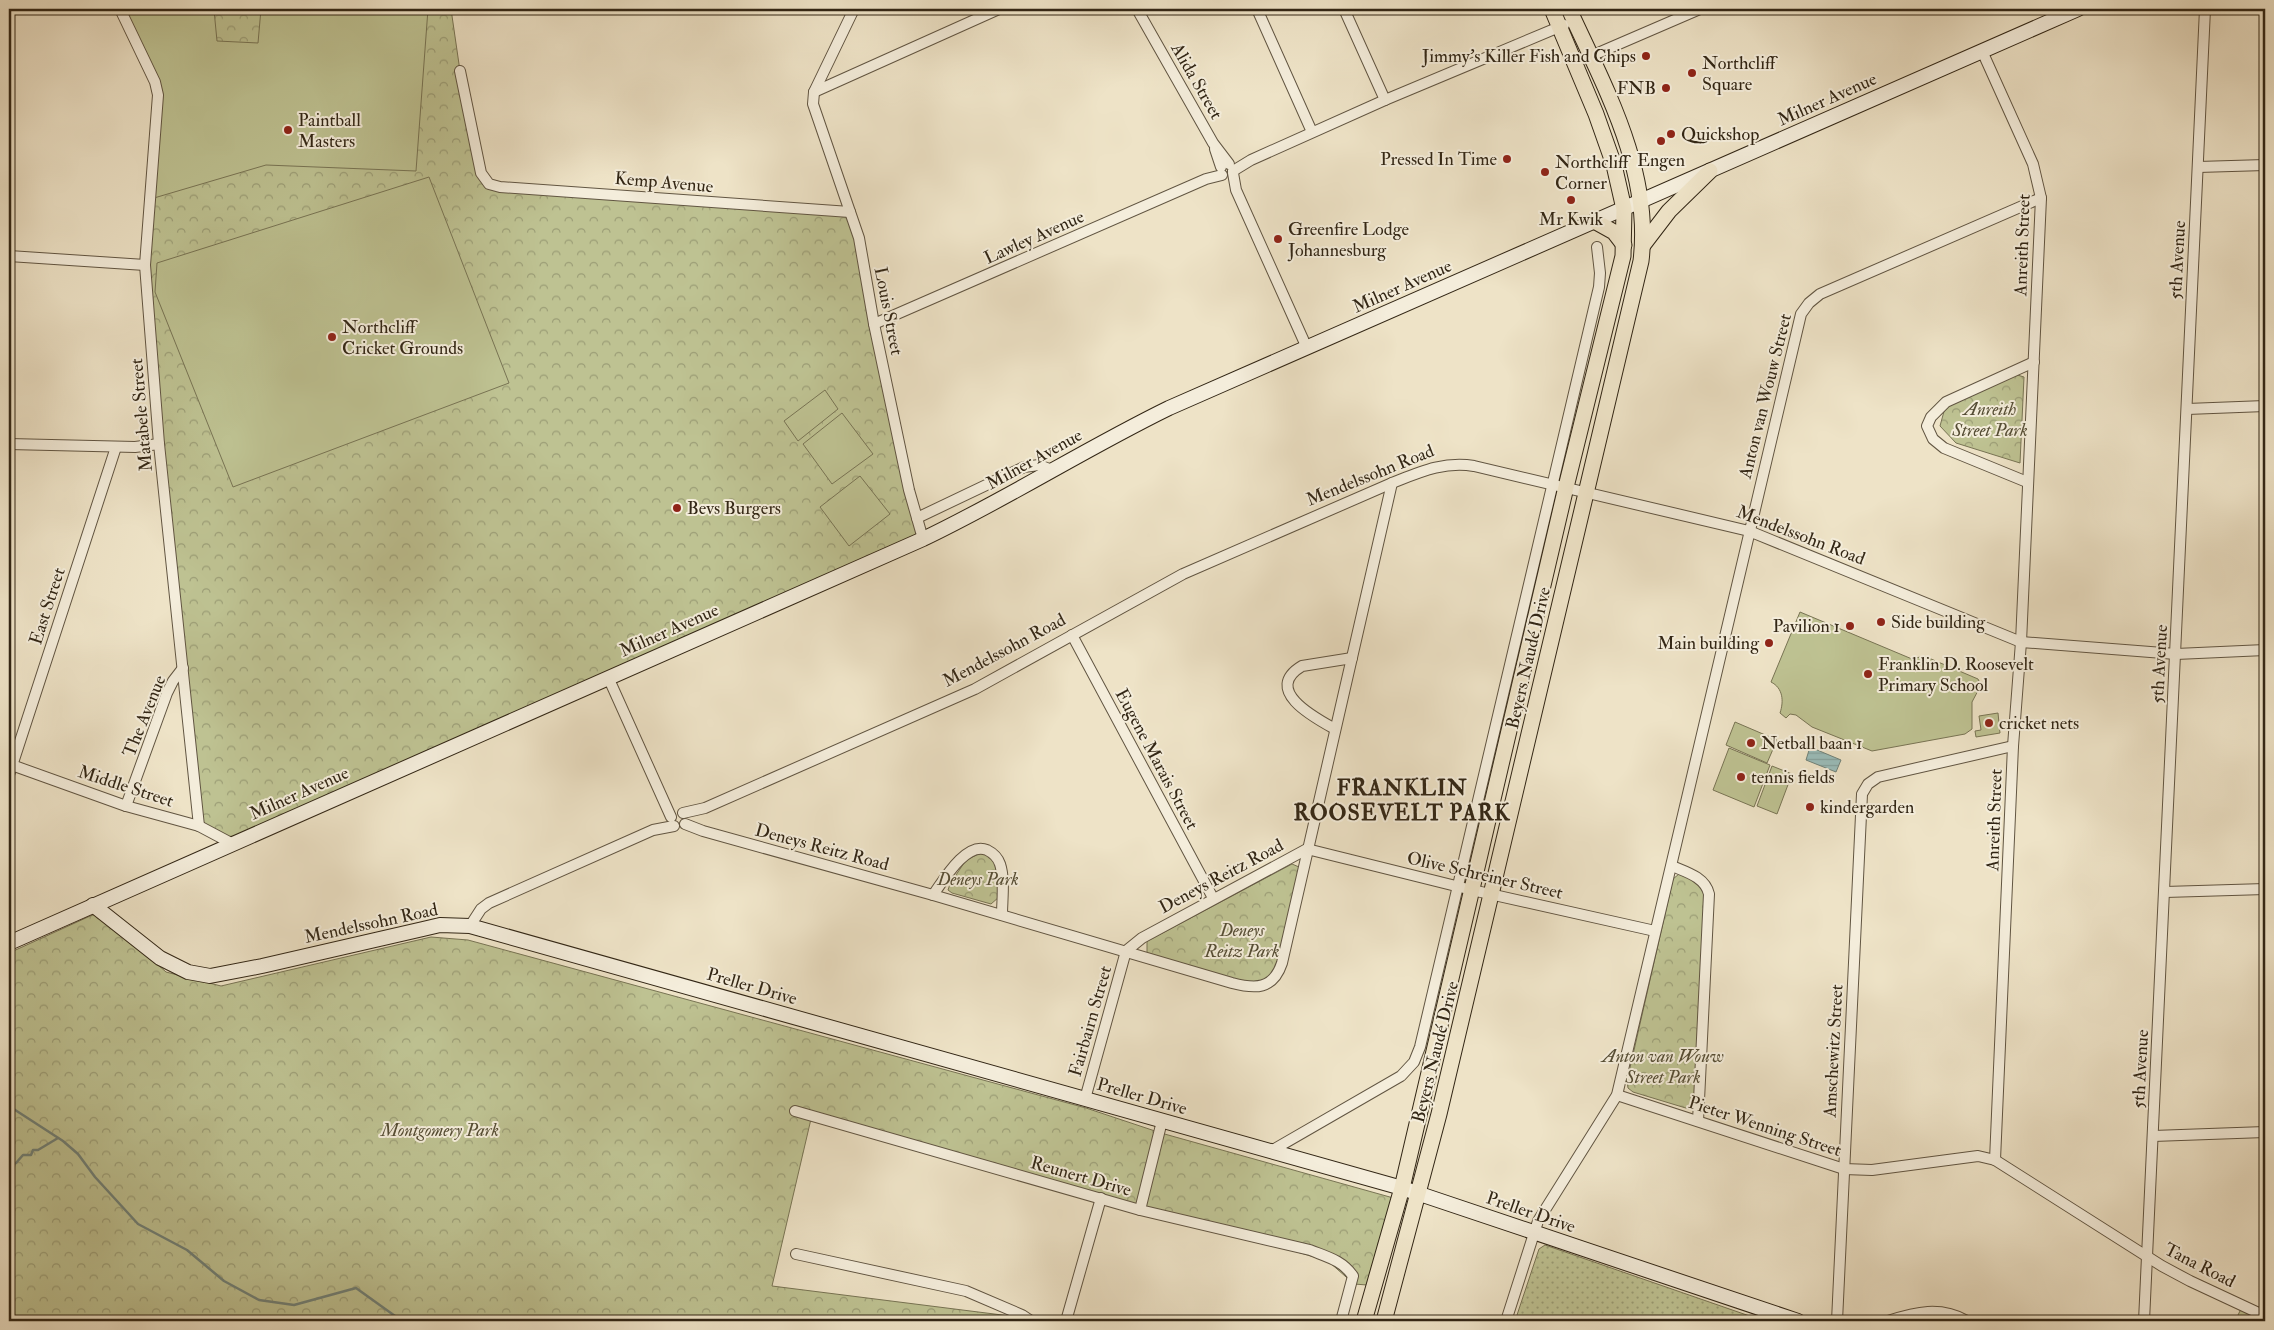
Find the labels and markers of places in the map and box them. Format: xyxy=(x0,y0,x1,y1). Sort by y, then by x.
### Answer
place label: Jimmy's Killer Fish and Chips xyxy=(1421,45,1636,68)
marker: Jimmy's Killer Fish and Chips xyxy=(1640,50,1652,62)
place label: Northcliff Square xyxy=(1702,52,1778,96)
marker: Northcliff Square xyxy=(1686,67,1698,79)
place label: FNB xyxy=(1617,77,1656,100)
marker: FNB xyxy=(1660,82,1672,94)
place label: Paintball Masters xyxy=(298,109,361,153)
place label: Quickshop xyxy=(1681,123,1759,146)
marker: Paintball Masters xyxy=(282,124,294,136)
marker: Quickshop xyxy=(1665,128,1677,140)
marker: Engen xyxy=(1655,135,1667,147)
place label: Pressed In Time xyxy=(1380,148,1497,171)
place label: Engen xyxy=(1637,149,1685,172)
place label: Northcliff Corner xyxy=(1555,151,1631,195)
marker: Pressed In Time xyxy=(1501,153,1513,165)
marker: Northcliff Corner xyxy=(1539,166,1551,178)
marker: Mr Kwik xyxy=(1565,194,1577,206)
place label: Mr Kwik xyxy=(1539,208,1604,231)
place label: Greenfire Lodge Johannesburg xyxy=(1287,218,1409,262)
marker: Greenfire Lodge Johannesburg xyxy=(1272,233,1284,245)
place label: Northcliff Cricket Grounds xyxy=(342,316,463,360)
marker: Northcliff Cricket Grounds xyxy=(326,331,338,343)
place label: Bevs Burgers xyxy=(687,497,781,520)
marker: Bevs Burgers xyxy=(671,502,683,514)
place label: Side building xyxy=(1891,611,1986,634)
place label: Pavilion 1 xyxy=(1773,615,1840,638)
marker: Side building xyxy=(1875,616,1887,628)
marker: Pavilion 1 xyxy=(1844,620,1856,632)
place label: Main building xyxy=(1657,632,1760,655)
marker: Main building xyxy=(1763,637,1775,649)
place label: Franklin D. Roosevelt Primary School xyxy=(1878,653,2034,697)
marker: Franklin D. Roosevelt Primary School xyxy=(1862,668,1874,680)
place label: cricket nets xyxy=(1999,712,2079,735)
marker: cricket nets xyxy=(1983,717,1995,729)
place label: Netball baan 1 xyxy=(1761,732,1862,755)
marker: Netball baan 1 xyxy=(1745,737,1757,749)
place label: tennis fields xyxy=(1751,766,1835,789)
marker: tennis fields xyxy=(1735,771,1747,783)
place label: kindergarden xyxy=(1820,796,1914,819)
marker: kindergarden xyxy=(1804,801,1816,813)

